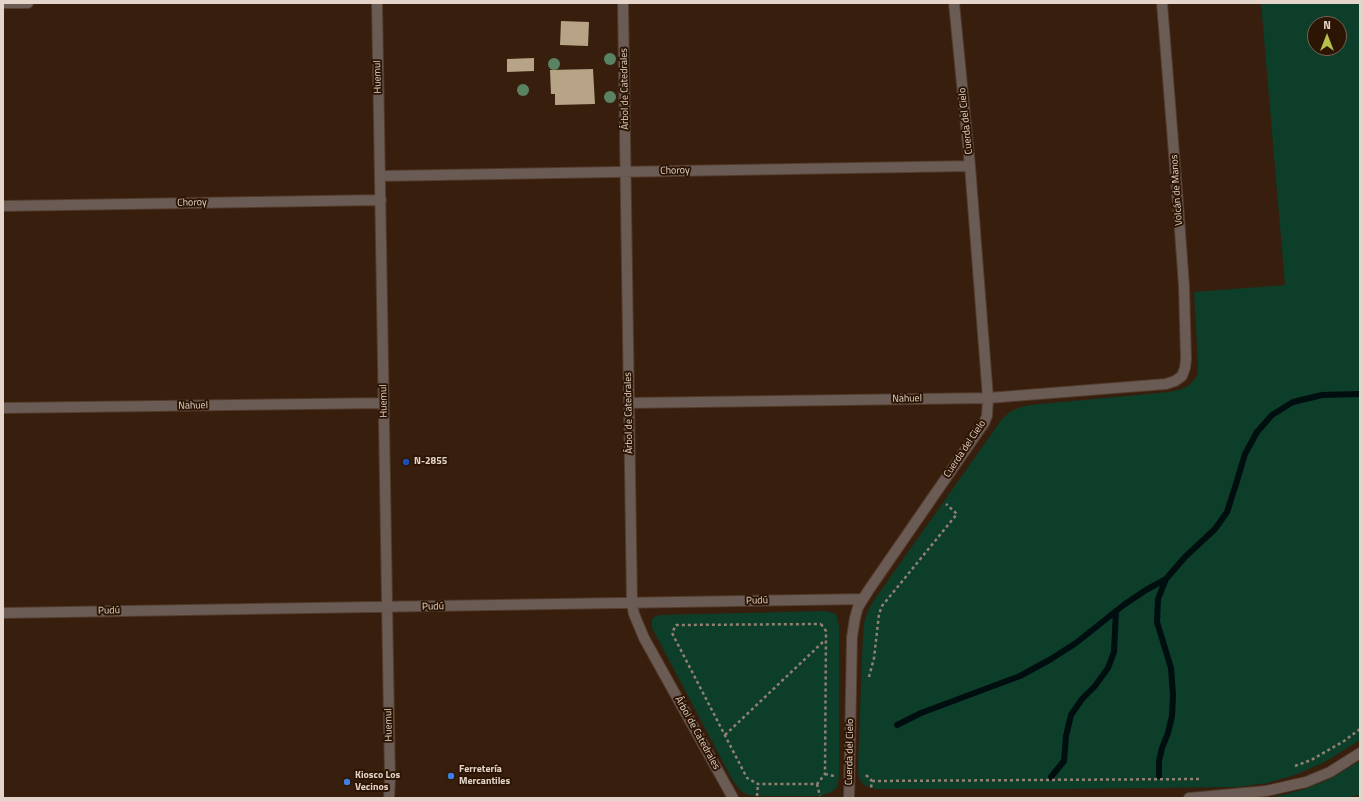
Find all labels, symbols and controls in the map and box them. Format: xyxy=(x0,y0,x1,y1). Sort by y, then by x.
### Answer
north arrow xyxy=(1307,16,1347,56)
text: N xyxy=(1323,17,1331,33)
street label: Árbol de Catedrales xyxy=(618,48,632,130)
street label: Huemul xyxy=(372,60,384,94)
street label: Cuerda del Cielo xyxy=(957,87,975,155)
street label: Volcán de Manos xyxy=(1169,154,1185,226)
street label: Choroy xyxy=(660,165,690,177)
street label: Choroy xyxy=(177,197,207,209)
street label: Árbol de Catedrales xyxy=(622,372,636,454)
street label: Huemul xyxy=(378,384,390,418)
street label: Nahuel xyxy=(892,393,922,405)
street label: Nahuel xyxy=(178,400,208,412)
street label: Cuerda del Cielo xyxy=(941,418,989,480)
place label: N-2855 xyxy=(414,456,447,468)
marker: N-2855 xyxy=(401,457,411,467)
street label: Pudú xyxy=(746,595,768,607)
street label: Pudú xyxy=(422,601,444,613)
street label: Pudú xyxy=(98,605,120,617)
street label: Árbol de Catedrales xyxy=(672,694,722,772)
street label: Huemul xyxy=(383,708,395,742)
street label: Cuerda del Cielo xyxy=(843,719,857,785)
place label: Ferretería Mercantiles xyxy=(459,764,510,788)
place label: Kiosco Los Vecinos xyxy=(355,770,400,794)
marker: Ferretería Mercantiles xyxy=(446,771,456,781)
marker: Kiosco Los Vecinos xyxy=(342,777,352,787)

